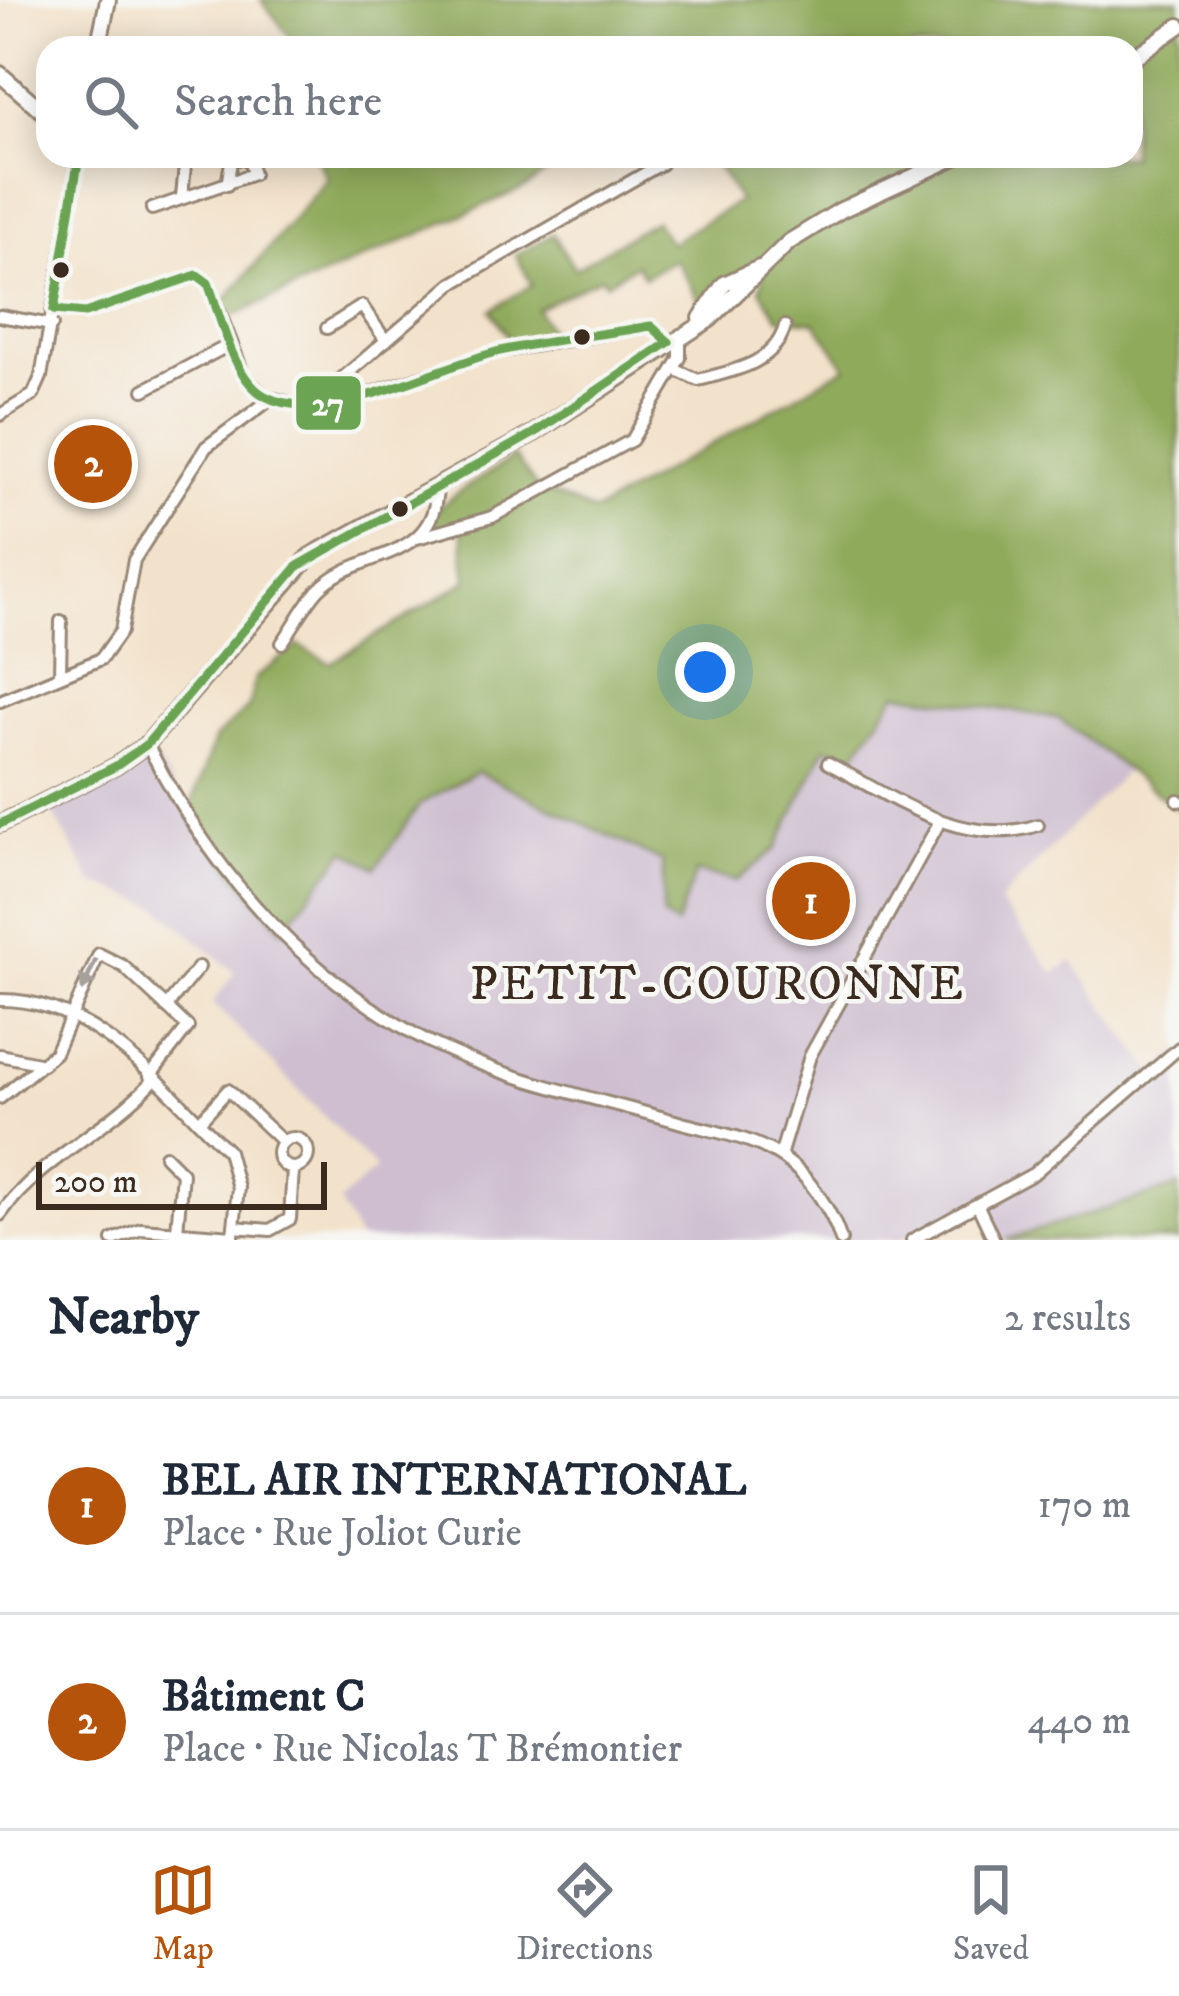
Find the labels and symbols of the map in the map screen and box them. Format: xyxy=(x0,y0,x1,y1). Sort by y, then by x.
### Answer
unlabelled marker xyxy=(50,259,72,281)
unlabelled marker xyxy=(571,326,593,348)
line badge: 27 xyxy=(294,374,363,432)
text: 27 xyxy=(312,385,344,426)
pin: 2 xyxy=(54,419,132,509)
unlabelled marker xyxy=(389,498,411,520)
your location xyxy=(675,642,735,702)
pin: 1 xyxy=(772,856,850,946)
district label: PETIT-COURONNE xyxy=(470,955,966,1015)
one-way arrow xyxy=(79,958,99,993)
scale bar xyxy=(36,1156,327,1209)

